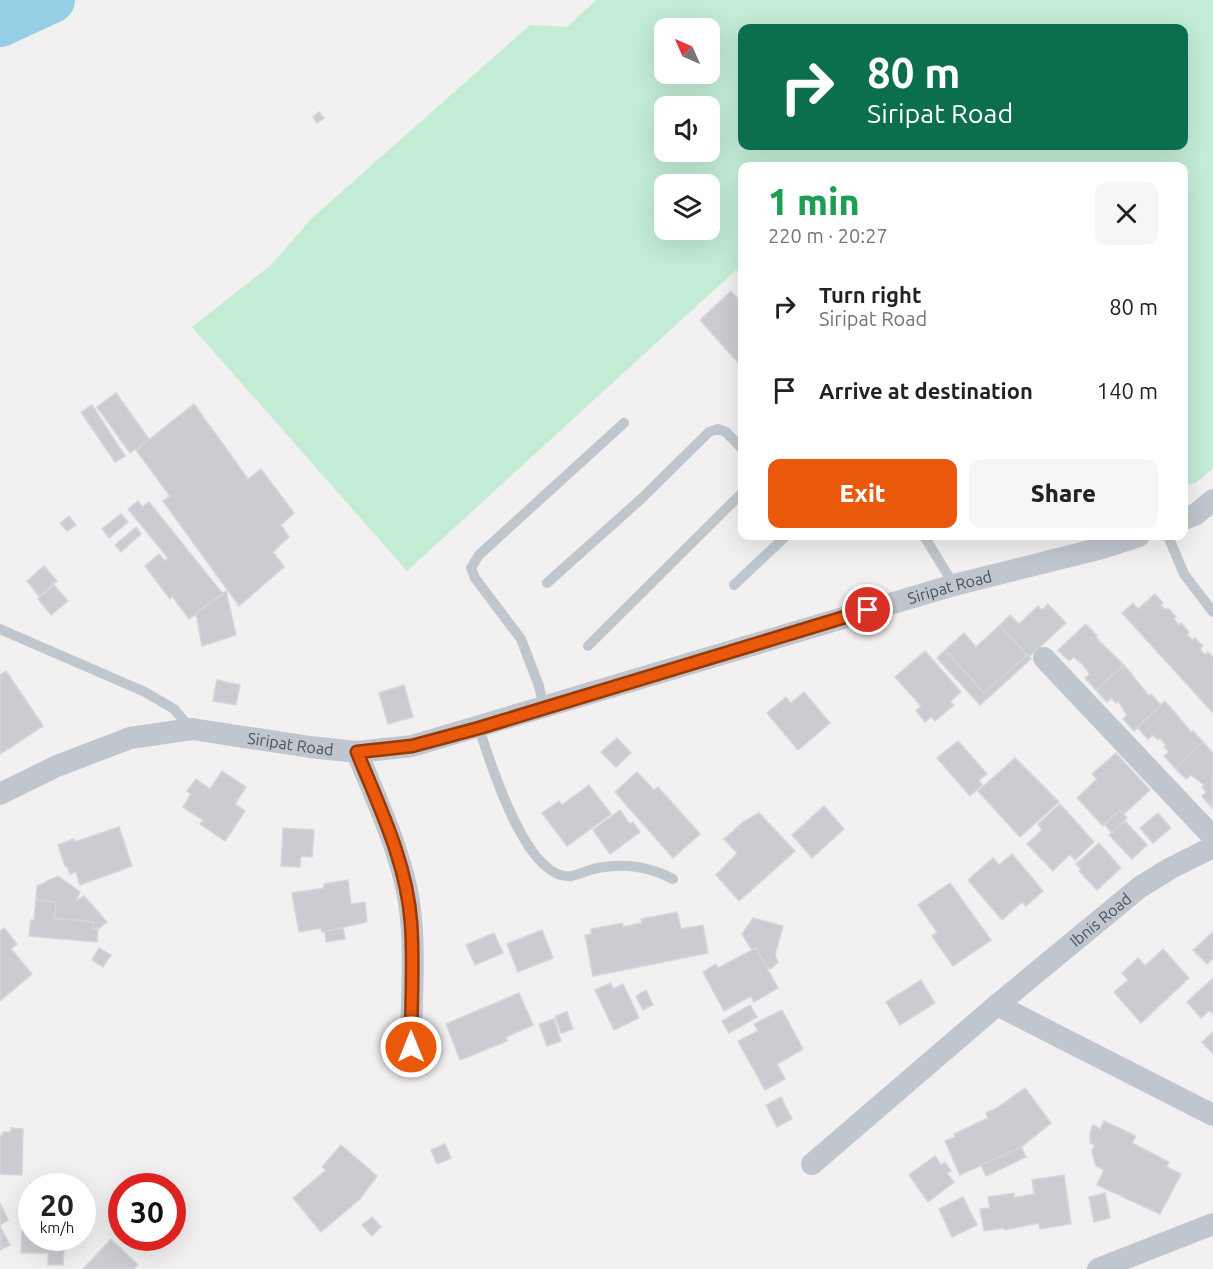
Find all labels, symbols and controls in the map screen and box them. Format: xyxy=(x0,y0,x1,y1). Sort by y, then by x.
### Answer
north arrow xyxy=(654,18,720,84)
map controls xyxy=(654,18,720,240)
icon: right xyxy=(768,48,846,126)
text: 80 m xyxy=(867,49,961,96)
button: sound xyxy=(654,96,720,162)
text: Siripat Road xyxy=(867,98,1013,128)
button: layers xyxy=(654,174,720,240)
text: 1 min xyxy=(768,181,860,222)
button: close xyxy=(1095,182,1158,245)
text: 220 m · 20:27 xyxy=(768,224,888,247)
text: Turn right xyxy=(819,282,921,307)
icon: right xyxy=(768,290,801,323)
text: 80 m xyxy=(1109,294,1158,319)
text: Siripat Road xyxy=(819,307,927,330)
icon: arrive xyxy=(768,374,801,407)
text: Arrive at destination xyxy=(819,378,1033,403)
text: 140 m xyxy=(1097,378,1158,403)
button: Exit xyxy=(768,459,957,528)
button: Share xyxy=(969,459,1158,528)
street label: Siripat Road xyxy=(905,567,994,607)
pin xyxy=(842,584,893,635)
icon: arrive xyxy=(851,593,884,626)
street label: Siripat Road xyxy=(246,729,334,758)
street label: Ibnis Road xyxy=(1066,889,1135,950)
position arrow xyxy=(379,1015,443,1079)
speed limit sign: 30 xyxy=(108,1173,186,1251)
text: 20 xyxy=(40,1188,74,1222)
text: km/h xyxy=(40,1219,74,1236)

